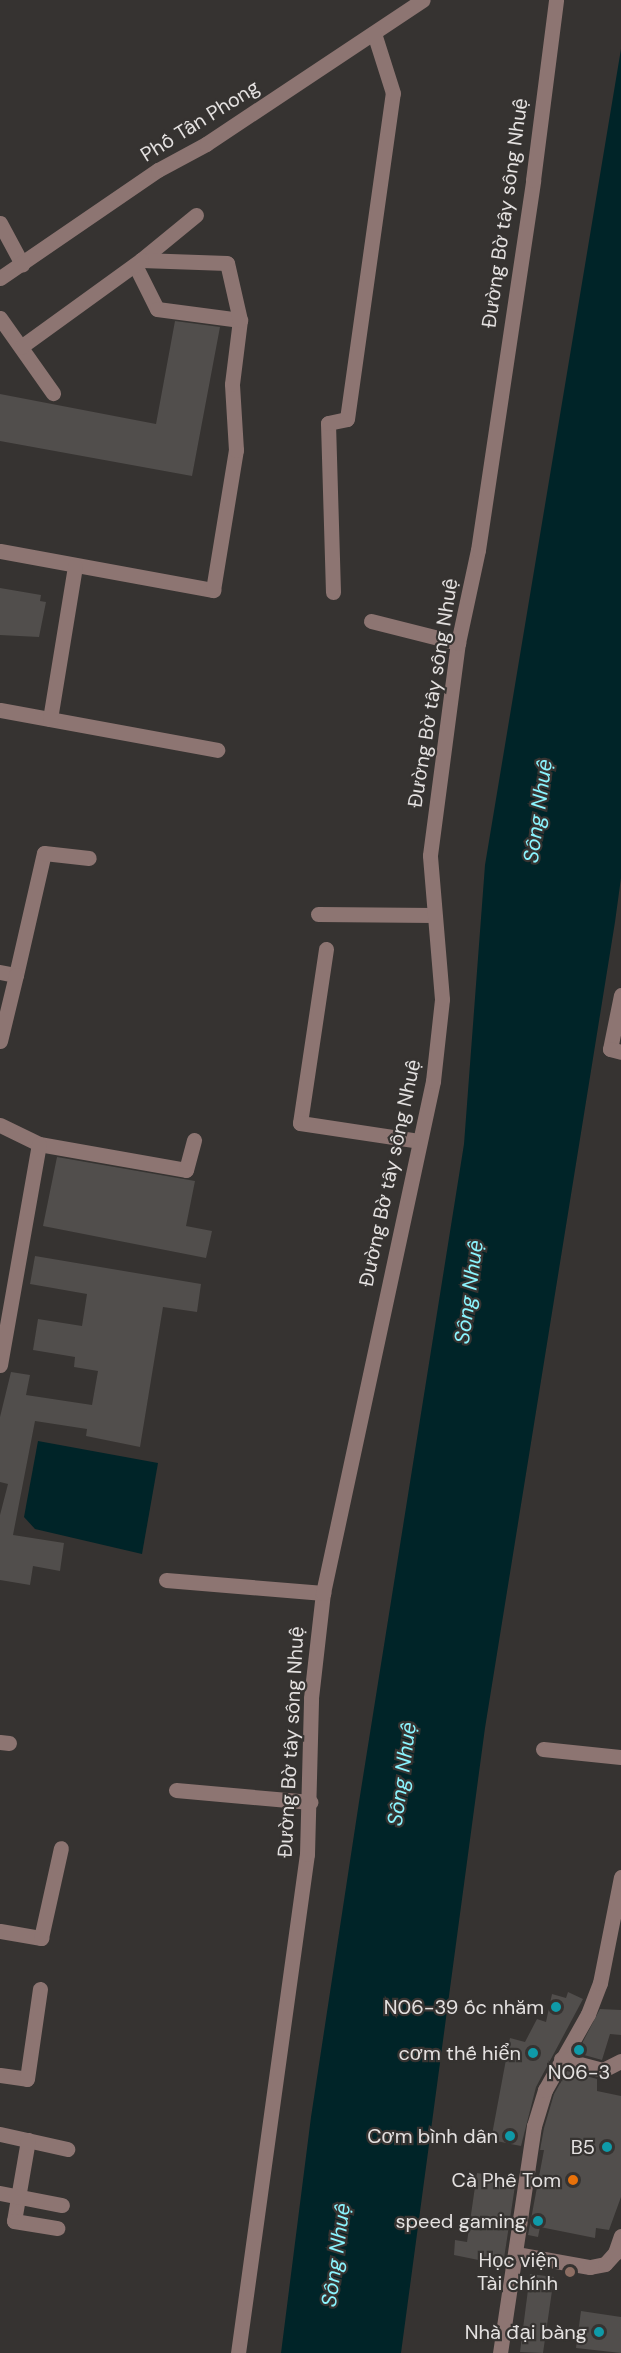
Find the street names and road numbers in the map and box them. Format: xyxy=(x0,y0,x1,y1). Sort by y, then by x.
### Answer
street label: Phố Tân Phong xyxy=(136,75,264,167)
street label: Đường Bờ tây sông Nhuệ xyxy=(477,97,533,329)
street label: Đường Bờ tây sông Nhuệ xyxy=(403,577,463,809)
street label: Đường Bờ tây sông Nhuệ xyxy=(354,1057,426,1289)
street label: Đường Bờ tây sông Nhuệ xyxy=(273,1626,309,1858)

